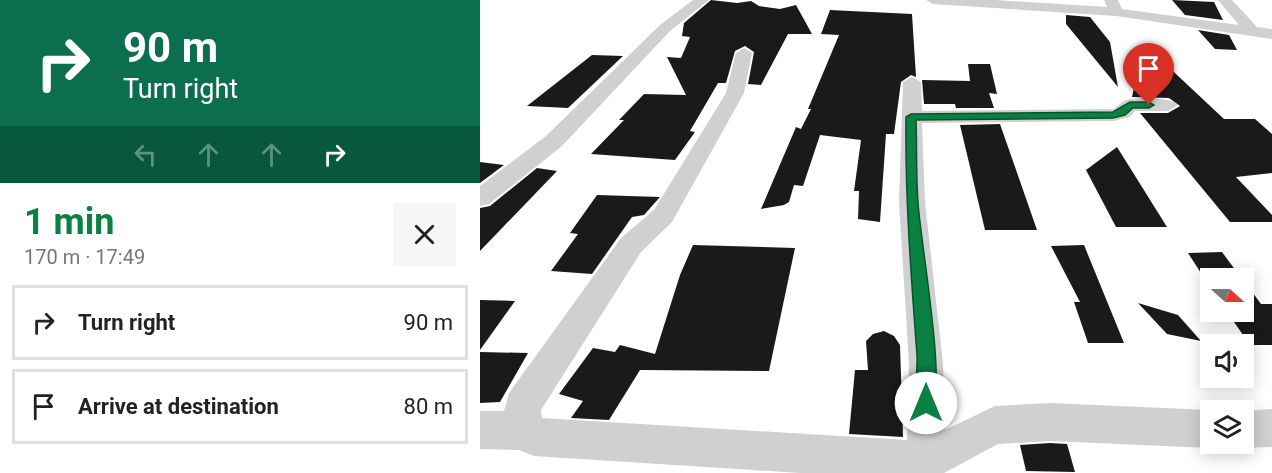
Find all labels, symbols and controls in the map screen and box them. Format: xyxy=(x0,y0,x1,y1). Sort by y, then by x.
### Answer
text: 90 m xyxy=(123,23,218,72)
icon: right xyxy=(24,24,102,102)
pin xyxy=(1123,43,1174,105)
icon: arrive xyxy=(1132,52,1165,85)
text: Turn right xyxy=(123,73,238,105)
icon: left xyxy=(129,138,162,171)
icon: ahead xyxy=(192,138,225,171)
icon: ahead xyxy=(255,138,288,171)
icon: right xyxy=(318,138,351,171)
text: 1 min xyxy=(24,201,115,243)
button: close xyxy=(393,203,456,266)
text: 170 m · 17:49 xyxy=(24,245,145,269)
north arrow xyxy=(1200,268,1254,322)
map controls xyxy=(1200,268,1254,454)
icon: right xyxy=(27,306,60,339)
text: Turn right xyxy=(78,310,175,335)
text: 90 m xyxy=(404,310,453,335)
button: sound xyxy=(1200,334,1254,388)
position arrow xyxy=(894,371,958,435)
icon: arrive xyxy=(27,390,60,423)
text: Arrive at destination xyxy=(78,394,279,419)
text: 80 m xyxy=(404,394,453,419)
button: layers xyxy=(1200,400,1254,454)

